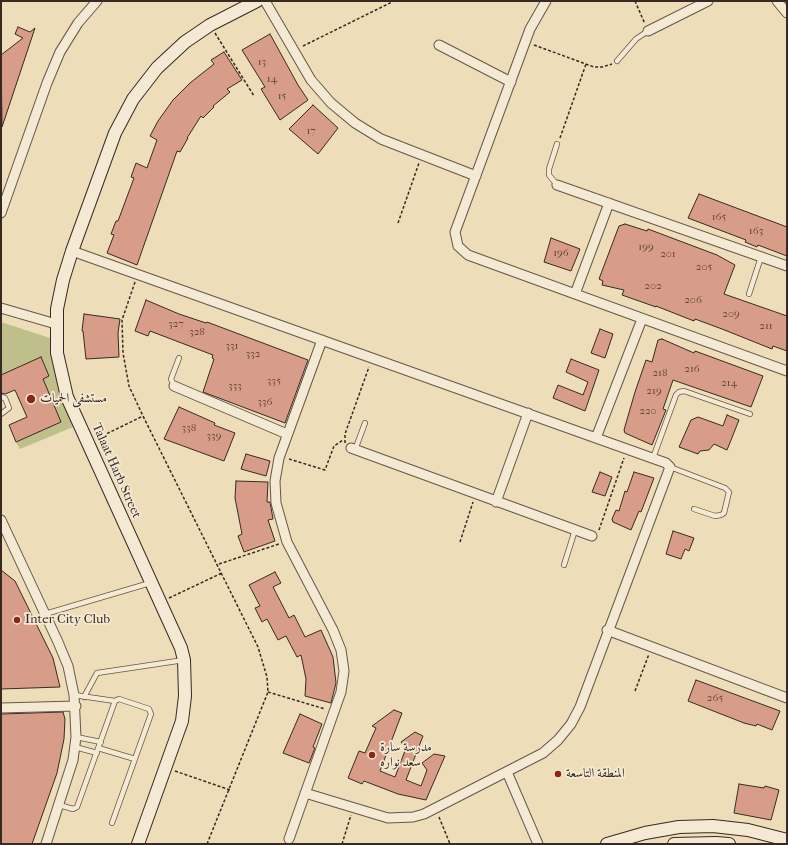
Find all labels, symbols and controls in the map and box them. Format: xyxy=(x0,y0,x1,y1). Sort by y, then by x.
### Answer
house number: 13 xyxy=(258,55,266,69)
house number: 14 xyxy=(267,72,277,86)
house number: 15 xyxy=(278,89,286,103)
house number: 17 xyxy=(306,124,316,138)
house number: 165 xyxy=(712,210,726,224)
house number: 163 xyxy=(749,224,763,238)
house number: 199 xyxy=(638,240,654,254)
house number: 196 xyxy=(553,246,569,260)
house number: 201 xyxy=(660,247,676,261)
house number: 205 xyxy=(696,260,712,274)
house number: 202 xyxy=(644,279,662,293)
house number: 206 xyxy=(684,293,702,307)
house number: 209 xyxy=(722,307,740,321)
house number: 327 xyxy=(168,317,184,331)
house number: 211 xyxy=(759,319,773,333)
house number: 328 xyxy=(189,325,205,339)
house number: 331 xyxy=(226,339,238,353)
house number: 332 xyxy=(246,347,260,361)
house number: 216 xyxy=(684,362,700,376)
house number: 218 xyxy=(652,366,668,380)
house number: 335 xyxy=(267,374,281,388)
house number: 214 xyxy=(721,376,737,390)
house number: 333 xyxy=(228,379,242,393)
house number: 219 xyxy=(646,384,662,398)
place label: مستشفى الحميات xyxy=(40,391,107,407)
marker: مستشفى الحميات xyxy=(25,393,37,405)
house number: 336 xyxy=(258,395,272,409)
house number: 220 xyxy=(639,404,657,418)
street label: Talaat Harb Street xyxy=(88,421,144,521)
house number: 338 xyxy=(182,421,196,435)
house number: 339 xyxy=(207,429,221,443)
place label: Inter City Club xyxy=(25,612,110,628)
marker: Inter City Club xyxy=(12,615,22,625)
house number: 265 xyxy=(707,691,723,705)
place label: مدرسة سارة سعد نواره xyxy=(380,740,432,771)
marker: مدرسة سارة سعد نواره xyxy=(367,750,377,760)
place label: المنطقة التاسعة xyxy=(566,766,625,782)
marker: المنطقة التاسعة xyxy=(553,769,563,779)

